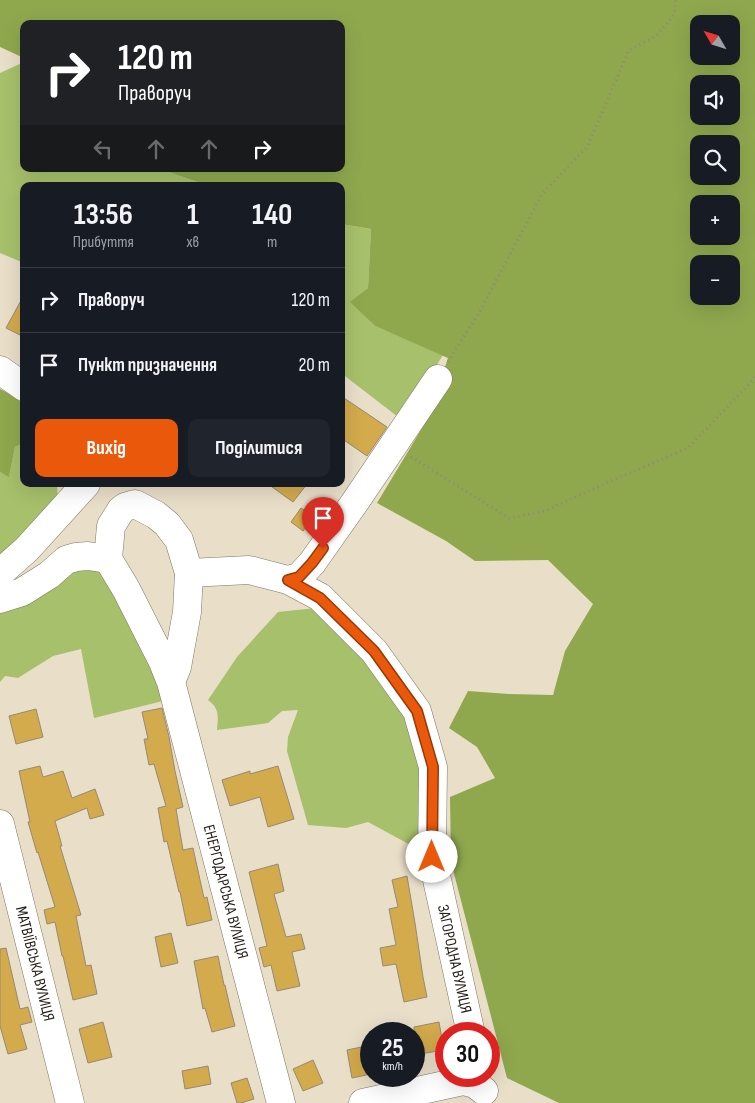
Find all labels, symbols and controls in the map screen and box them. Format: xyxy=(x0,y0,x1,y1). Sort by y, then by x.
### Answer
north arrow xyxy=(690,15,740,65)
map controls xyxy=(690,15,740,305)
text: 120 m xyxy=(118,37,193,80)
icon: right xyxy=(35,40,100,105)
button: sound xyxy=(690,75,740,125)
text: Праворуч xyxy=(118,80,191,107)
icon: left xyxy=(89,135,117,163)
icon: ahead xyxy=(142,135,170,163)
icon: ahead xyxy=(195,135,223,163)
icon: right xyxy=(248,135,276,163)
button: search xyxy=(690,135,740,185)
button: + xyxy=(690,195,740,245)
text: 13:56 xyxy=(74,197,133,233)
text: 1 xyxy=(187,197,199,233)
text: 140 xyxy=(252,197,292,233)
text: Прибуття xyxy=(73,233,134,252)
text: хв xyxy=(187,233,199,252)
text: m xyxy=(267,233,277,252)
button: − xyxy=(690,255,740,305)
icon: right xyxy=(35,286,63,314)
text: Праворуч xyxy=(78,289,145,312)
text: 120 m xyxy=(292,289,330,312)
icon: arrive xyxy=(35,351,63,379)
text: Пункт призначення xyxy=(78,354,217,377)
text: 20 m xyxy=(298,354,330,377)
button: Вихід xyxy=(35,419,178,477)
button: Поділитися xyxy=(188,419,330,477)
pin xyxy=(302,497,344,548)
icon: arrive xyxy=(309,504,337,532)
street label: ЕНЕРГОДАРСЬКА ВУЛИЦЯ xyxy=(199,822,252,961)
position arrow xyxy=(405,830,457,882)
street label: ЗАГОРОДНА ВУЛИЦЯ xyxy=(433,903,476,1015)
street label: МАТВІЇВСЬКА ВУЛИЦЯ xyxy=(11,904,59,1023)
speed limit sign: 30 xyxy=(435,1022,500,1087)
text: 25 xyxy=(382,1033,403,1064)
text: km/h xyxy=(382,1059,403,1074)

